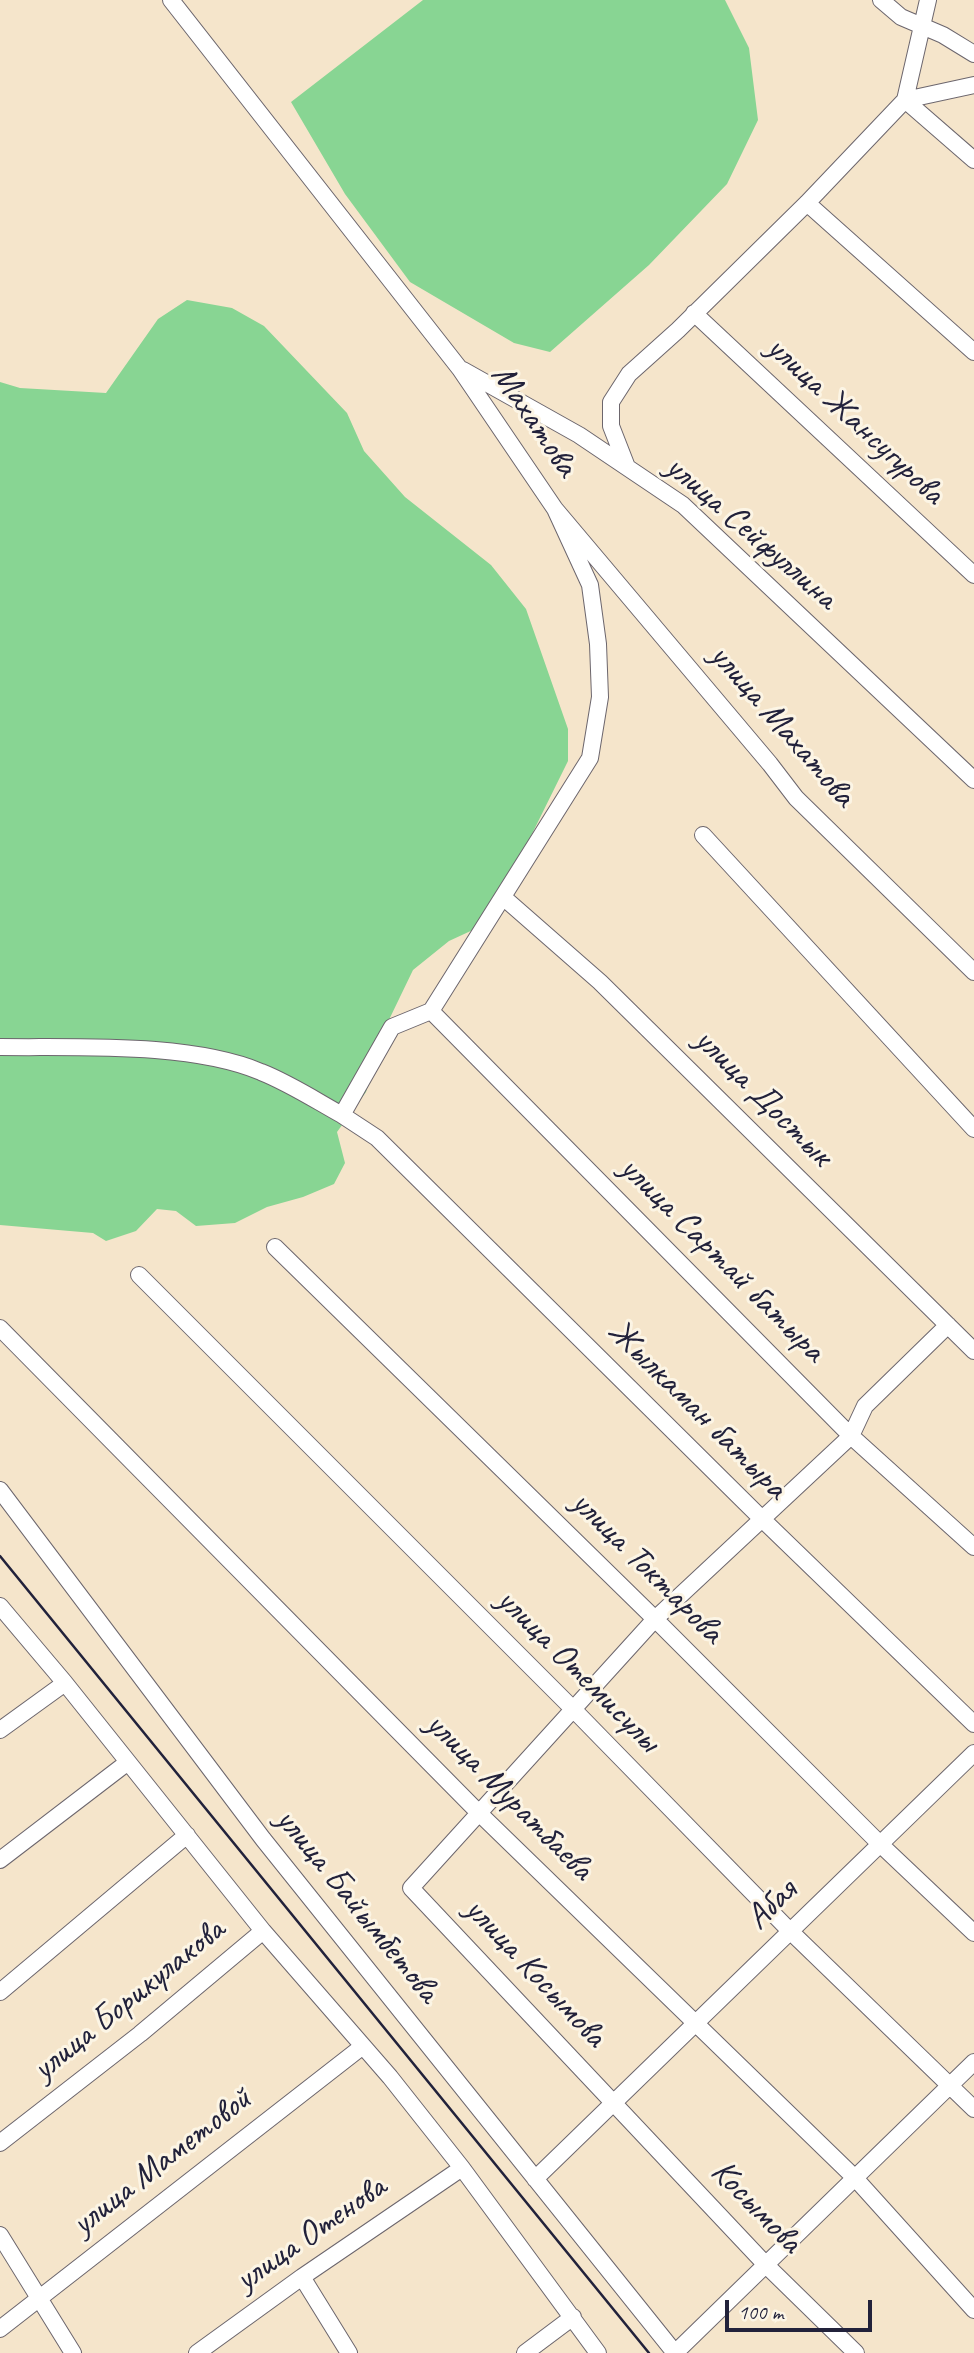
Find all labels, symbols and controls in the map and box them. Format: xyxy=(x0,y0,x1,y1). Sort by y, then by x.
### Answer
street label: улица Жансугурова xyxy=(757,328,953,514)
street label: Махатова xyxy=(481,357,587,485)
street label: улица Сейфуллина xyxy=(656,447,846,619)
street label: улица Махатова xyxy=(700,636,864,816)
street label: улица Достык xyxy=(685,1020,841,1176)
street label: улица Сартай батыра xyxy=(610,1148,834,1372)
street label: Жылкаман батыра xyxy=(598,1311,796,1509)
street label: улица Токтарова xyxy=(562,1483,732,1653)
street label: улица Отемисулы xyxy=(487,1580,669,1762)
street label: улица Муратбаева xyxy=(416,1704,602,1890)
street label: улица Байымбетова xyxy=(266,1800,448,2012)
street label: Абая xyxy=(738,1871,806,1939)
street label: улица Косымова xyxy=(455,1889,615,2057)
street label: улица Борикулакова xyxy=(24,1910,234,2090)
street label: улица Маметовой xyxy=(64,2079,260,2245)
street label: Косымова xyxy=(701,2152,811,2262)
street label: улица Отенова xyxy=(228,2167,394,2301)
scale bar xyxy=(729,2286,876,2330)
text: 100 m xyxy=(738,2299,783,2325)

